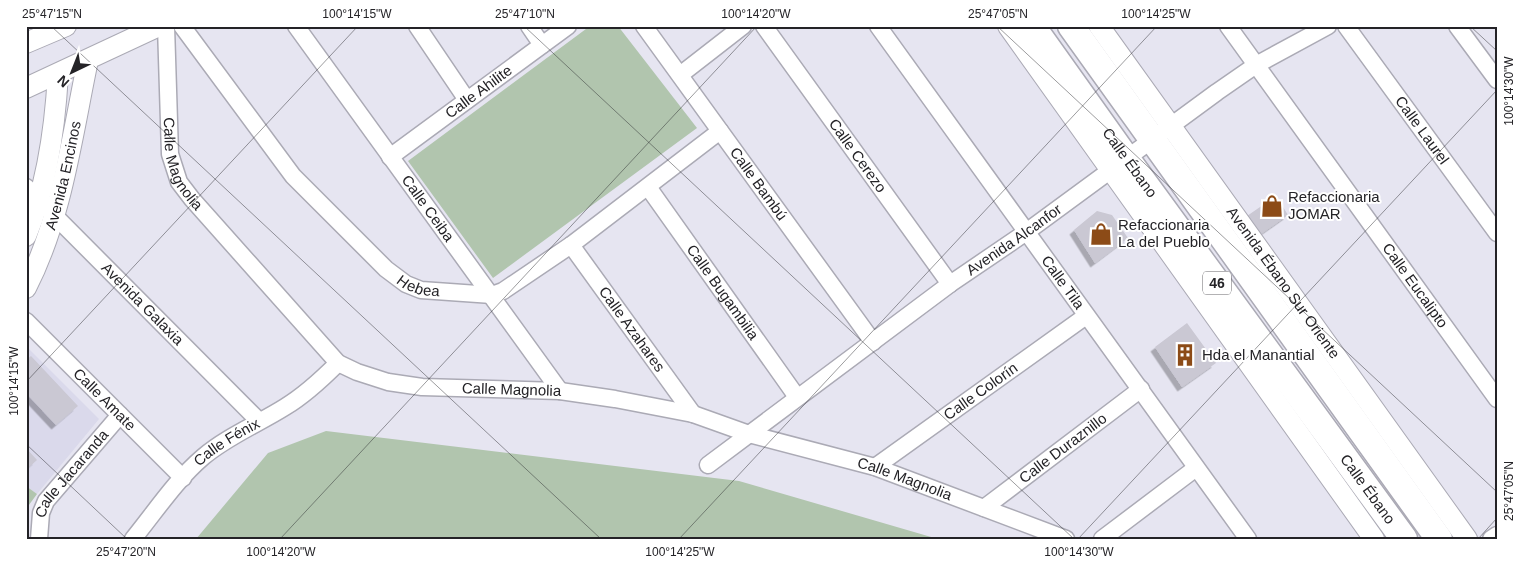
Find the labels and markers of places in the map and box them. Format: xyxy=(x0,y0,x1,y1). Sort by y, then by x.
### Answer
place label: Refaccionaria JOMAR xyxy=(1288,188,1380,222)
shop icon: Refaccionaria JOMAR xyxy=(1259,193,1285,219)
place label: Refaccionaria La del Pueblo xyxy=(1118,216,1210,250)
shop icon: Refaccionaria La del Pueblo xyxy=(1088,221,1114,247)
building icon: Hda el Manantial xyxy=(1172,342,1198,368)
place label: Hda el Manantial xyxy=(1202,346,1315,363)

